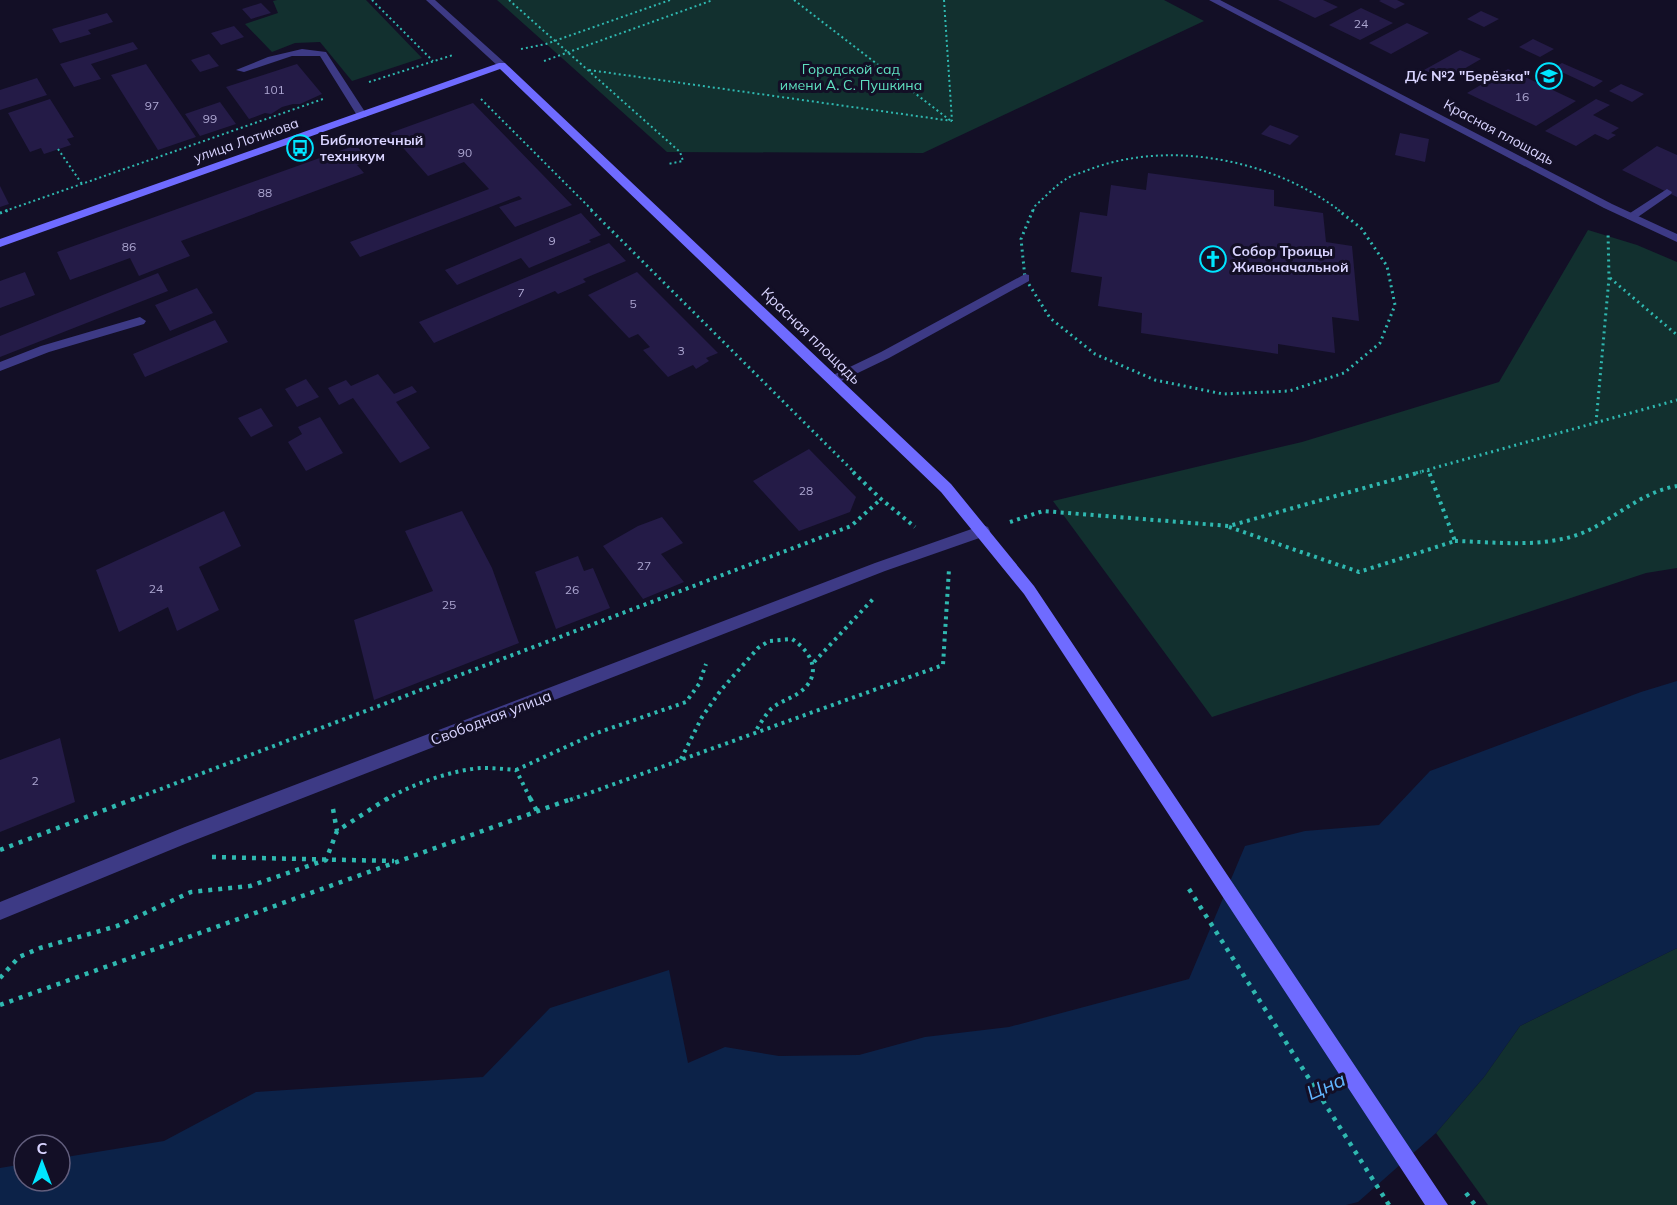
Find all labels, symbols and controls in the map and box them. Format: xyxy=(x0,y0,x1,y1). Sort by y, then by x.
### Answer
house number: 24 xyxy=(1354,16,1368,31)
park label: Городской сад имени А. С. Пушкина xyxy=(780,60,922,94)
school or university icon: Д/с №2 "Берёзка" xyxy=(1534,61,1564,91)
place label: Д/с №2 "Берёзка" xyxy=(1405,67,1530,85)
house number: 101 xyxy=(263,82,285,97)
house number: 16 xyxy=(1515,89,1529,104)
street label: Красная площадь xyxy=(1441,95,1558,169)
house number: 97 xyxy=(145,98,159,113)
house number: 99 xyxy=(203,111,217,126)
street label: улица Лотикова xyxy=(191,114,301,166)
place label: Библиотечный техникум xyxy=(320,131,423,165)
bus stop icon: Библиотечный техникум xyxy=(285,133,315,163)
house number: 90 xyxy=(458,145,472,160)
house number: 88 xyxy=(258,185,272,200)
house number: 9 xyxy=(548,233,556,248)
house number: 86 xyxy=(122,239,136,254)
place label: Собор Троицы Живоначальной xyxy=(1232,242,1349,276)
church icon: Собор Троицы Живоначальной xyxy=(1198,244,1228,274)
street label: Красная площадь xyxy=(757,283,865,388)
house number: 7 xyxy=(517,285,525,300)
house number: 5 xyxy=(629,296,637,311)
house number: 3 xyxy=(677,343,685,358)
house number: 28 xyxy=(799,483,813,498)
house number: 27 xyxy=(637,558,651,573)
house number: 24 xyxy=(149,581,163,596)
house number: 26 xyxy=(565,582,579,597)
house number: 25 xyxy=(442,597,456,612)
street label: Свободная улица xyxy=(428,686,554,749)
house number: 2 xyxy=(31,773,39,788)
water label: Цна xyxy=(1302,1066,1349,1105)
north arrow xyxy=(12,1133,72,1193)
text: С xyxy=(37,1138,48,1158)

